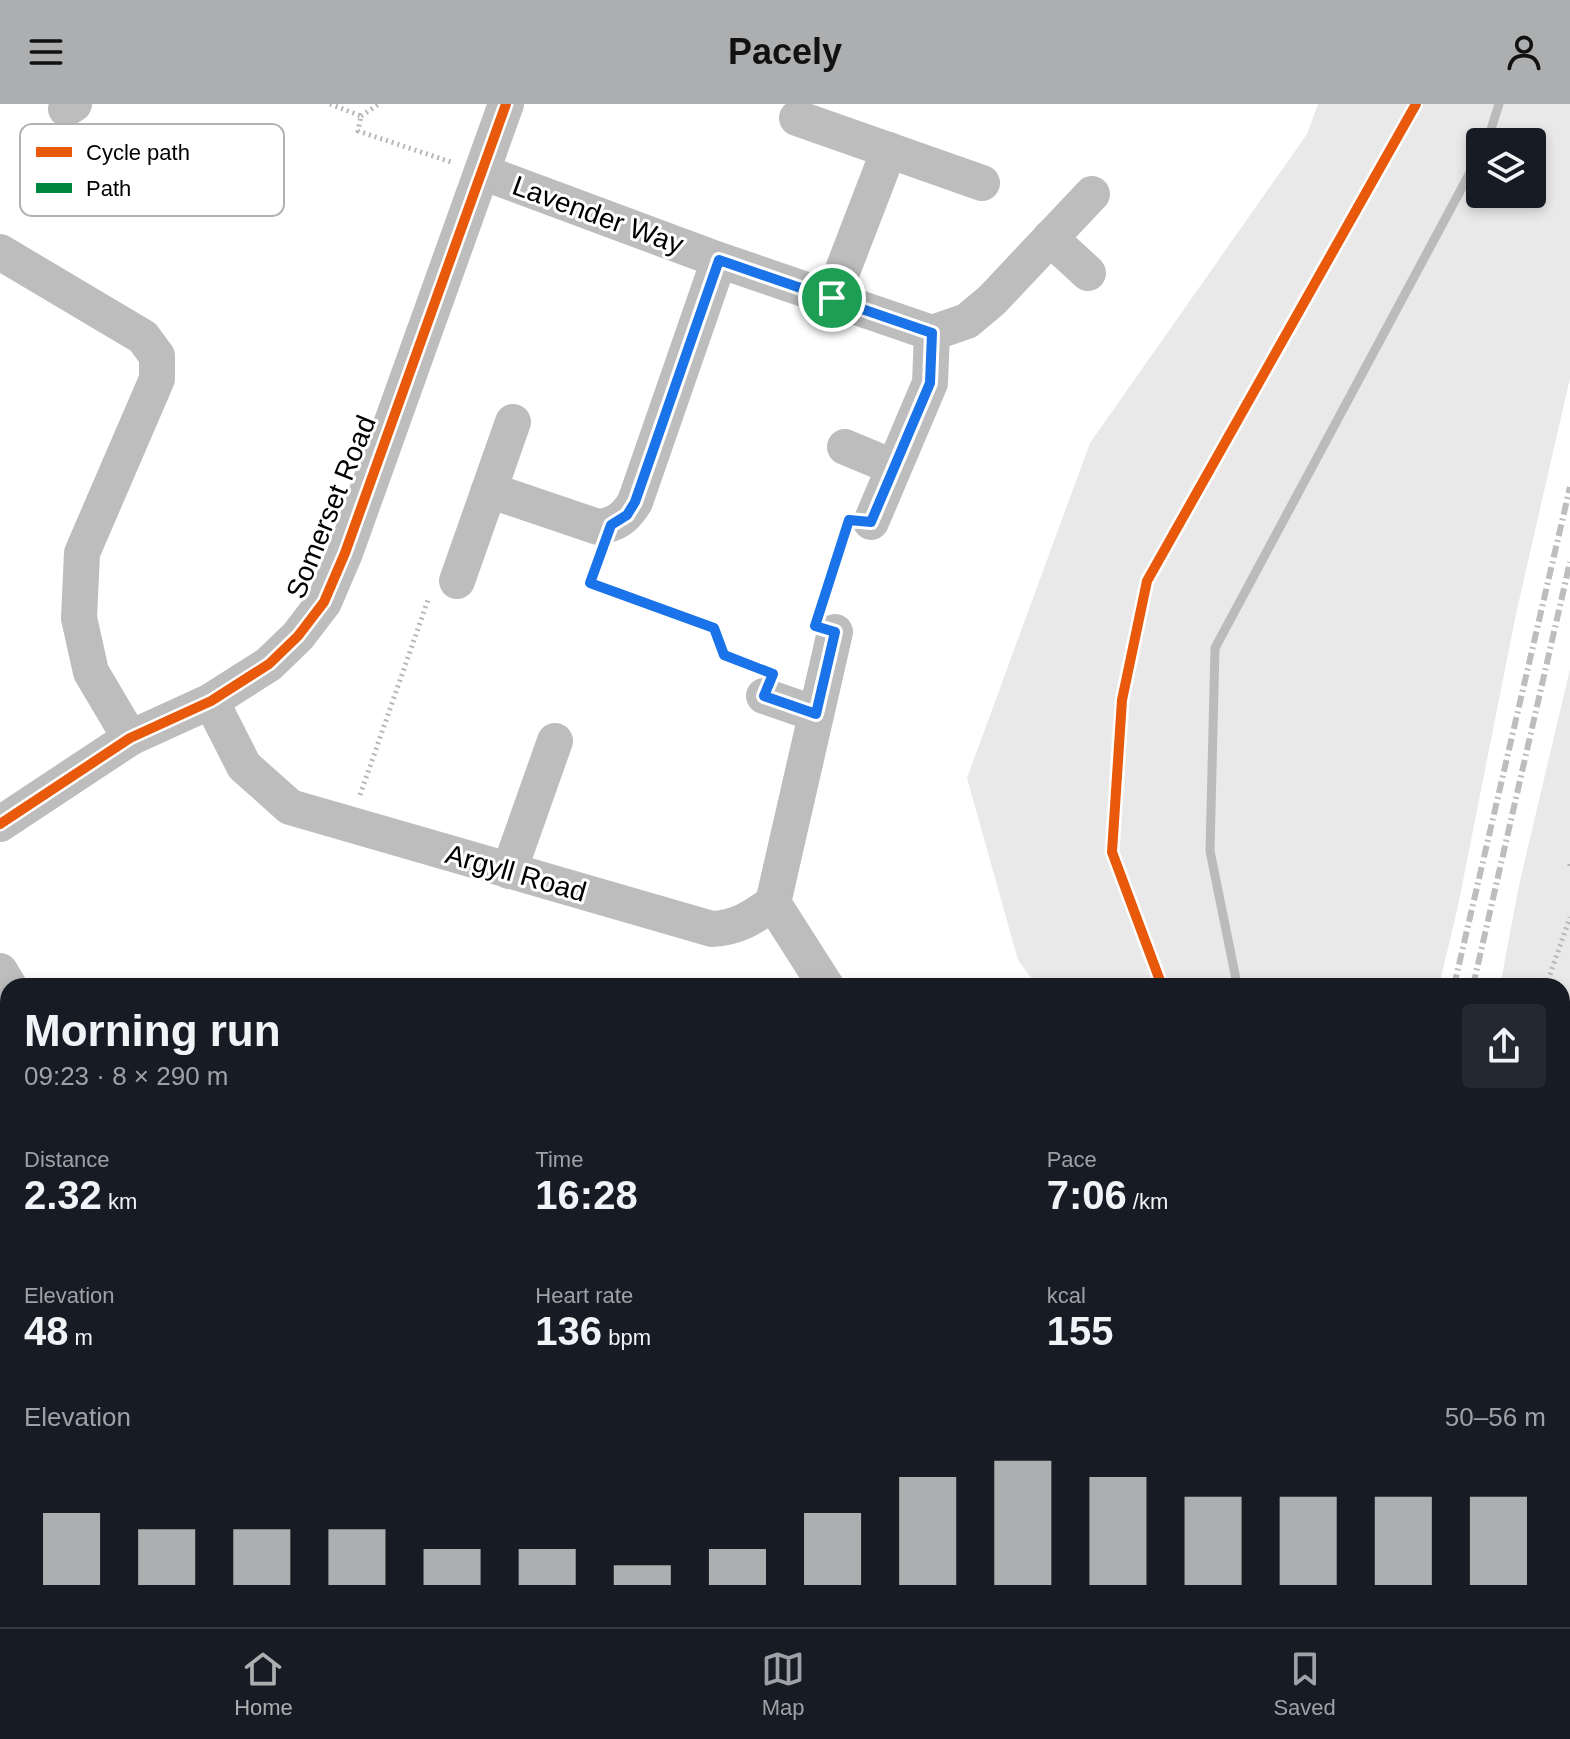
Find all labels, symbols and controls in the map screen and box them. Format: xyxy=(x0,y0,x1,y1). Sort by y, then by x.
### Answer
icon: menu xyxy=(24,30,68,74)
icon: person xyxy=(1502,30,1546,74)
text: Pacely xyxy=(728,31,842,72)
legend xyxy=(20,124,284,216)
map controls xyxy=(1466,128,1546,208)
button: layers xyxy=(1466,128,1546,208)
text: Cycle path xyxy=(86,140,190,165)
street label: Lavender Way xyxy=(508,170,688,260)
text: Path xyxy=(86,176,131,201)
pin xyxy=(798,264,866,332)
icon: arrive xyxy=(810,276,854,320)
street label: Somerset Road xyxy=(280,411,382,603)
street label: Argyll Road xyxy=(442,838,590,908)
button: share xyxy=(1462,1004,1546,1088)
text: Morning run xyxy=(24,1006,281,1055)
text: 09:23 · 8 × 290 m xyxy=(24,1061,229,1091)
text: Distance xyxy=(24,1147,110,1172)
text: Time xyxy=(535,1147,583,1172)
text: Pace xyxy=(1047,1147,1097,1172)
text: 2.32 xyxy=(24,1173,102,1217)
text: 16:28 xyxy=(535,1173,638,1217)
text: 7:06 xyxy=(1047,1173,1127,1217)
text: km xyxy=(102,1189,137,1214)
text: /km xyxy=(1127,1189,1168,1214)
text: Elevation xyxy=(24,1283,115,1308)
text: Heart rate xyxy=(535,1283,633,1308)
text: kcal xyxy=(1047,1283,1086,1308)
text: 48 xyxy=(24,1309,69,1353)
text: 136 xyxy=(535,1309,602,1353)
text: 155 xyxy=(1047,1309,1113,1353)
text: m xyxy=(69,1325,93,1350)
text: bpm xyxy=(602,1325,651,1350)
text: Elevation xyxy=(24,1402,131,1432)
text: 50–56 m xyxy=(1445,1402,1546,1432)
tab: Home xyxy=(234,1647,293,1721)
tab: Map xyxy=(761,1647,805,1721)
tab: Saved xyxy=(1273,1647,1336,1721)

